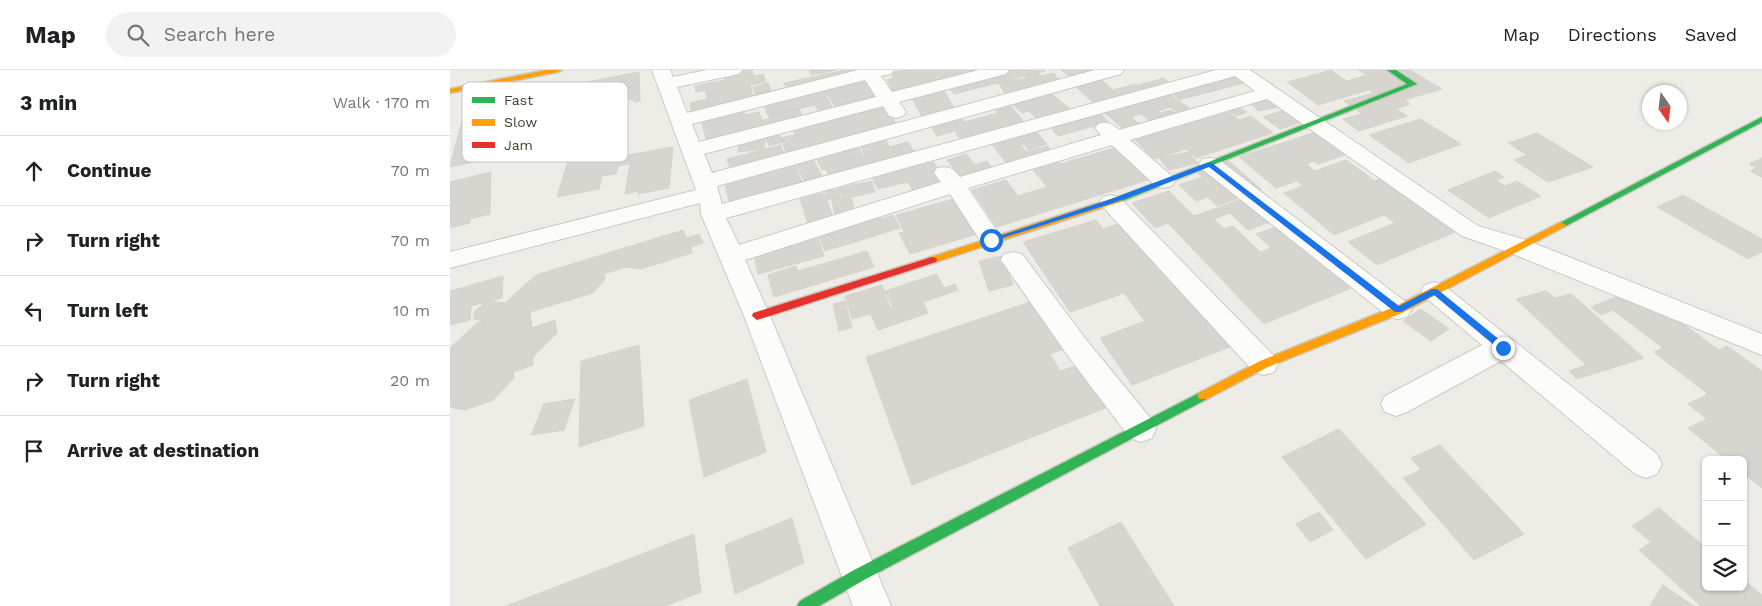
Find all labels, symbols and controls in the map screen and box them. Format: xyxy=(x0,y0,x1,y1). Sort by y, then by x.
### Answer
search box xyxy=(106,12,456,57)
text: Map xyxy=(25,21,76,49)
icon: search xyxy=(124,21,152,49)
text: Search here xyxy=(164,23,275,46)
text: Map xyxy=(1503,24,1540,45)
text: Directions xyxy=(1568,24,1657,45)
text: Saved xyxy=(1685,24,1737,45)
legend xyxy=(462,82,628,162)
north arrow xyxy=(1642,85,1687,130)
text: 3 min xyxy=(20,90,77,115)
text: Fast xyxy=(504,92,533,108)
text: Walk · 170 m xyxy=(333,93,430,112)
text: Slow xyxy=(504,114,537,130)
text: Jam xyxy=(504,137,533,153)
icon: ahead xyxy=(20,157,48,185)
text: Continue xyxy=(67,159,151,182)
text: 70 m xyxy=(391,161,430,180)
icon: right xyxy=(20,227,48,255)
text: Turn right xyxy=(67,229,160,252)
route start xyxy=(980,229,1003,252)
text: 70 m xyxy=(391,231,430,250)
icon: left xyxy=(20,297,48,325)
text: Turn left xyxy=(67,299,148,322)
text: 10 m xyxy=(393,301,430,320)
route end xyxy=(1492,337,1515,360)
icon: right xyxy=(20,367,48,395)
text: Turn right xyxy=(67,369,160,392)
text: 20 m xyxy=(390,371,430,390)
icon: arrive xyxy=(20,437,48,465)
text: Arrive at destination xyxy=(67,439,259,462)
map controls xyxy=(1702,456,1747,591)
button: + xyxy=(1702,456,1747,501)
button: − xyxy=(1702,501,1747,546)
button: layers xyxy=(1702,546,1747,591)

